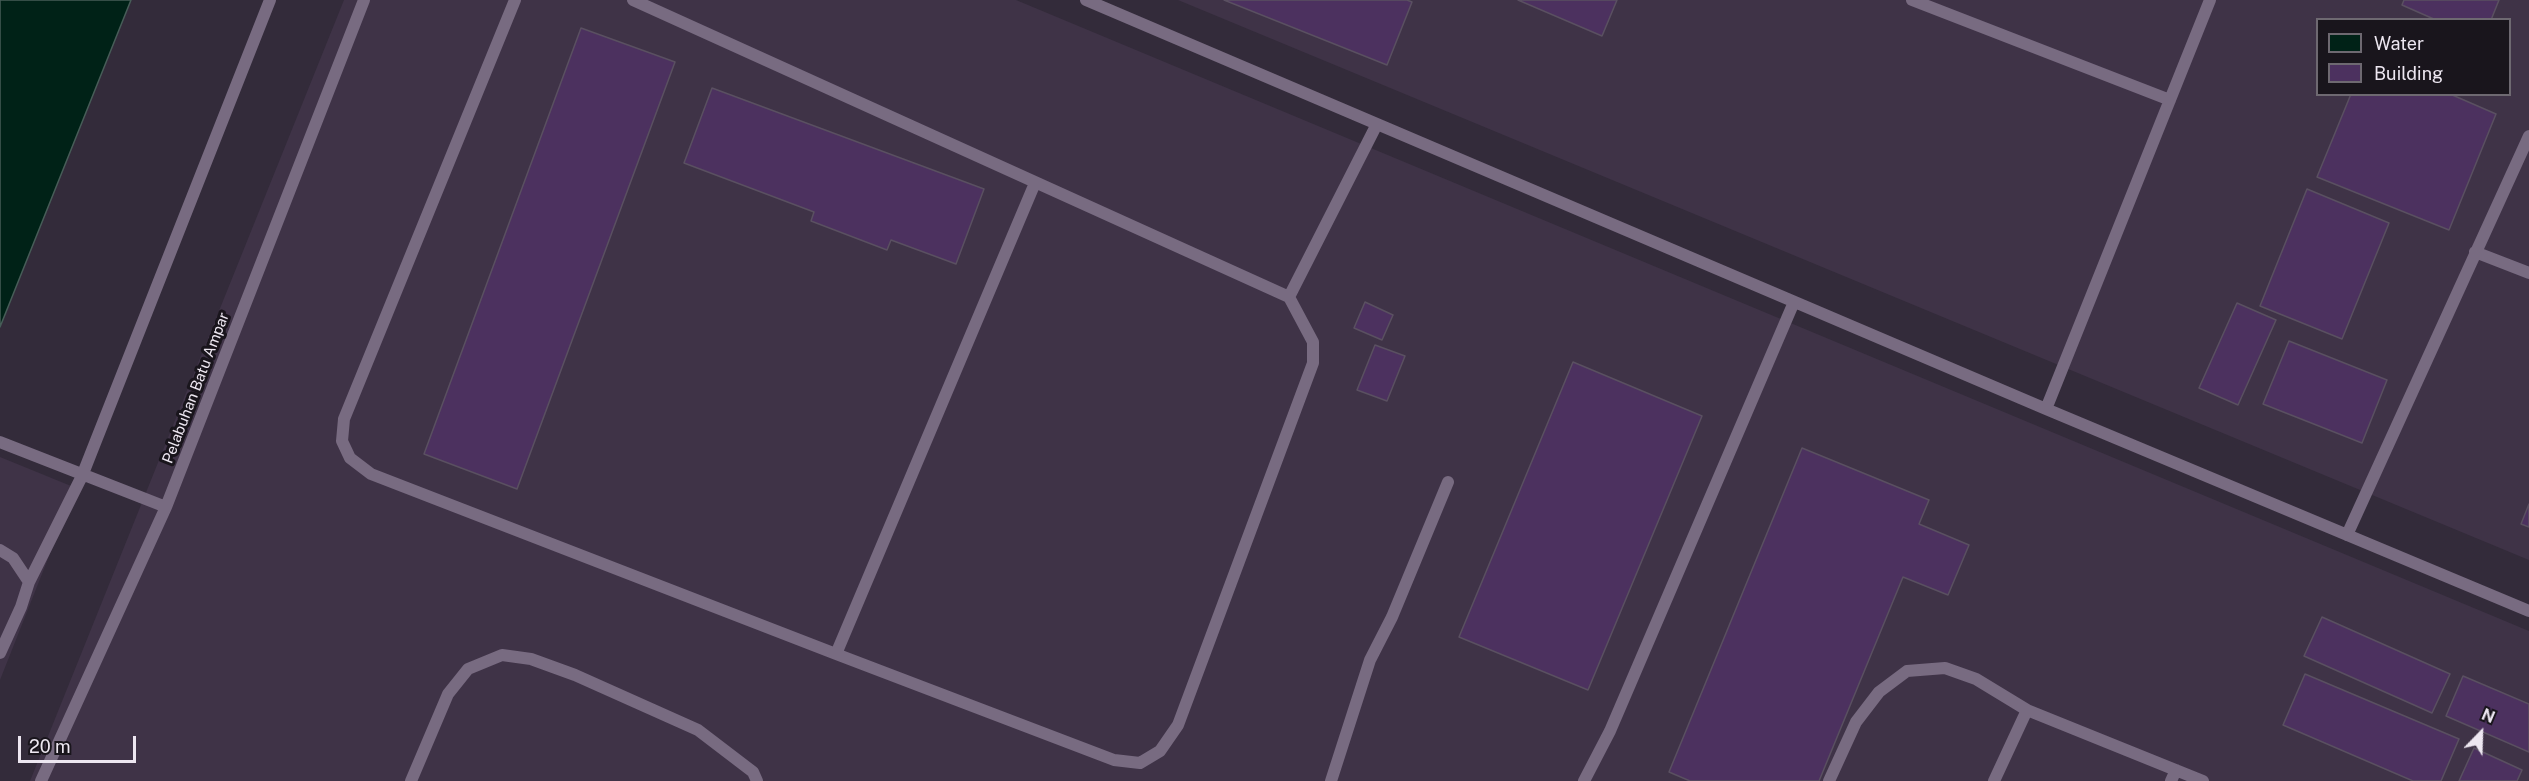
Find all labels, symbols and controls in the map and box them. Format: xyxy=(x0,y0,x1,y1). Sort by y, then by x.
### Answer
legend xyxy=(2316,18,2511,96)
text: Water xyxy=(2374,33,2424,54)
text: Building xyxy=(2374,63,2443,84)
street label: Pelabuhan Batu Ampar xyxy=(159,310,233,466)
north arrow xyxy=(2451,703,2511,763)
text: N xyxy=(2479,705,2498,727)
scale bar xyxy=(21,724,140,762)
text: 20 m xyxy=(29,736,71,757)

